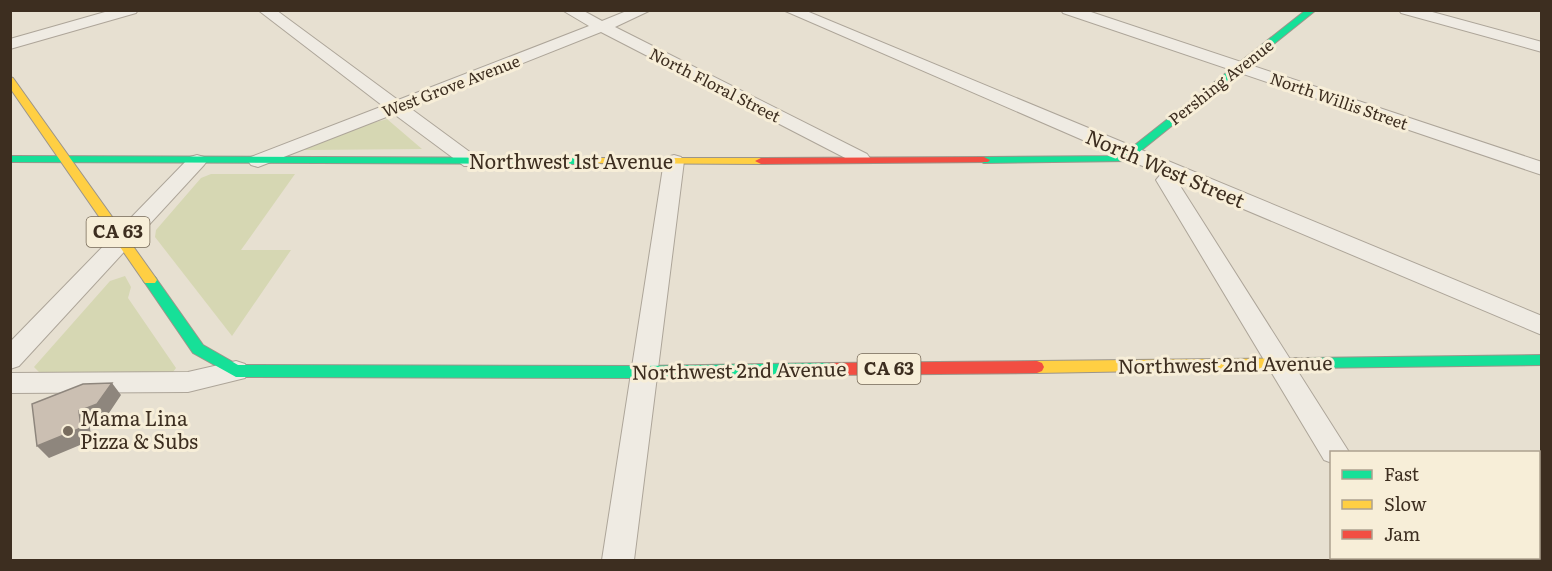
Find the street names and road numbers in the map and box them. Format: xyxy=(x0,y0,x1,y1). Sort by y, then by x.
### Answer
street label: Pershing Avenue xyxy=(1163,33,1278,130)
street label: North Floral Street xyxy=(646,41,786,128)
street label: West Grove Avenue xyxy=(378,48,523,122)
street label: North Willis Street xyxy=(1267,65,1412,135)
street label: North West Street xyxy=(1082,120,1250,214)
street label: Northwest 1st Avenue xyxy=(469,145,673,175)
road number: CA 63 xyxy=(86,217,150,247)
street label: Northwest 2nd Avenue xyxy=(1117,346,1333,380)
street label: Northwest 2nd Avenue xyxy=(631,352,847,386)
road number: CA 63 xyxy=(858,354,920,384)

